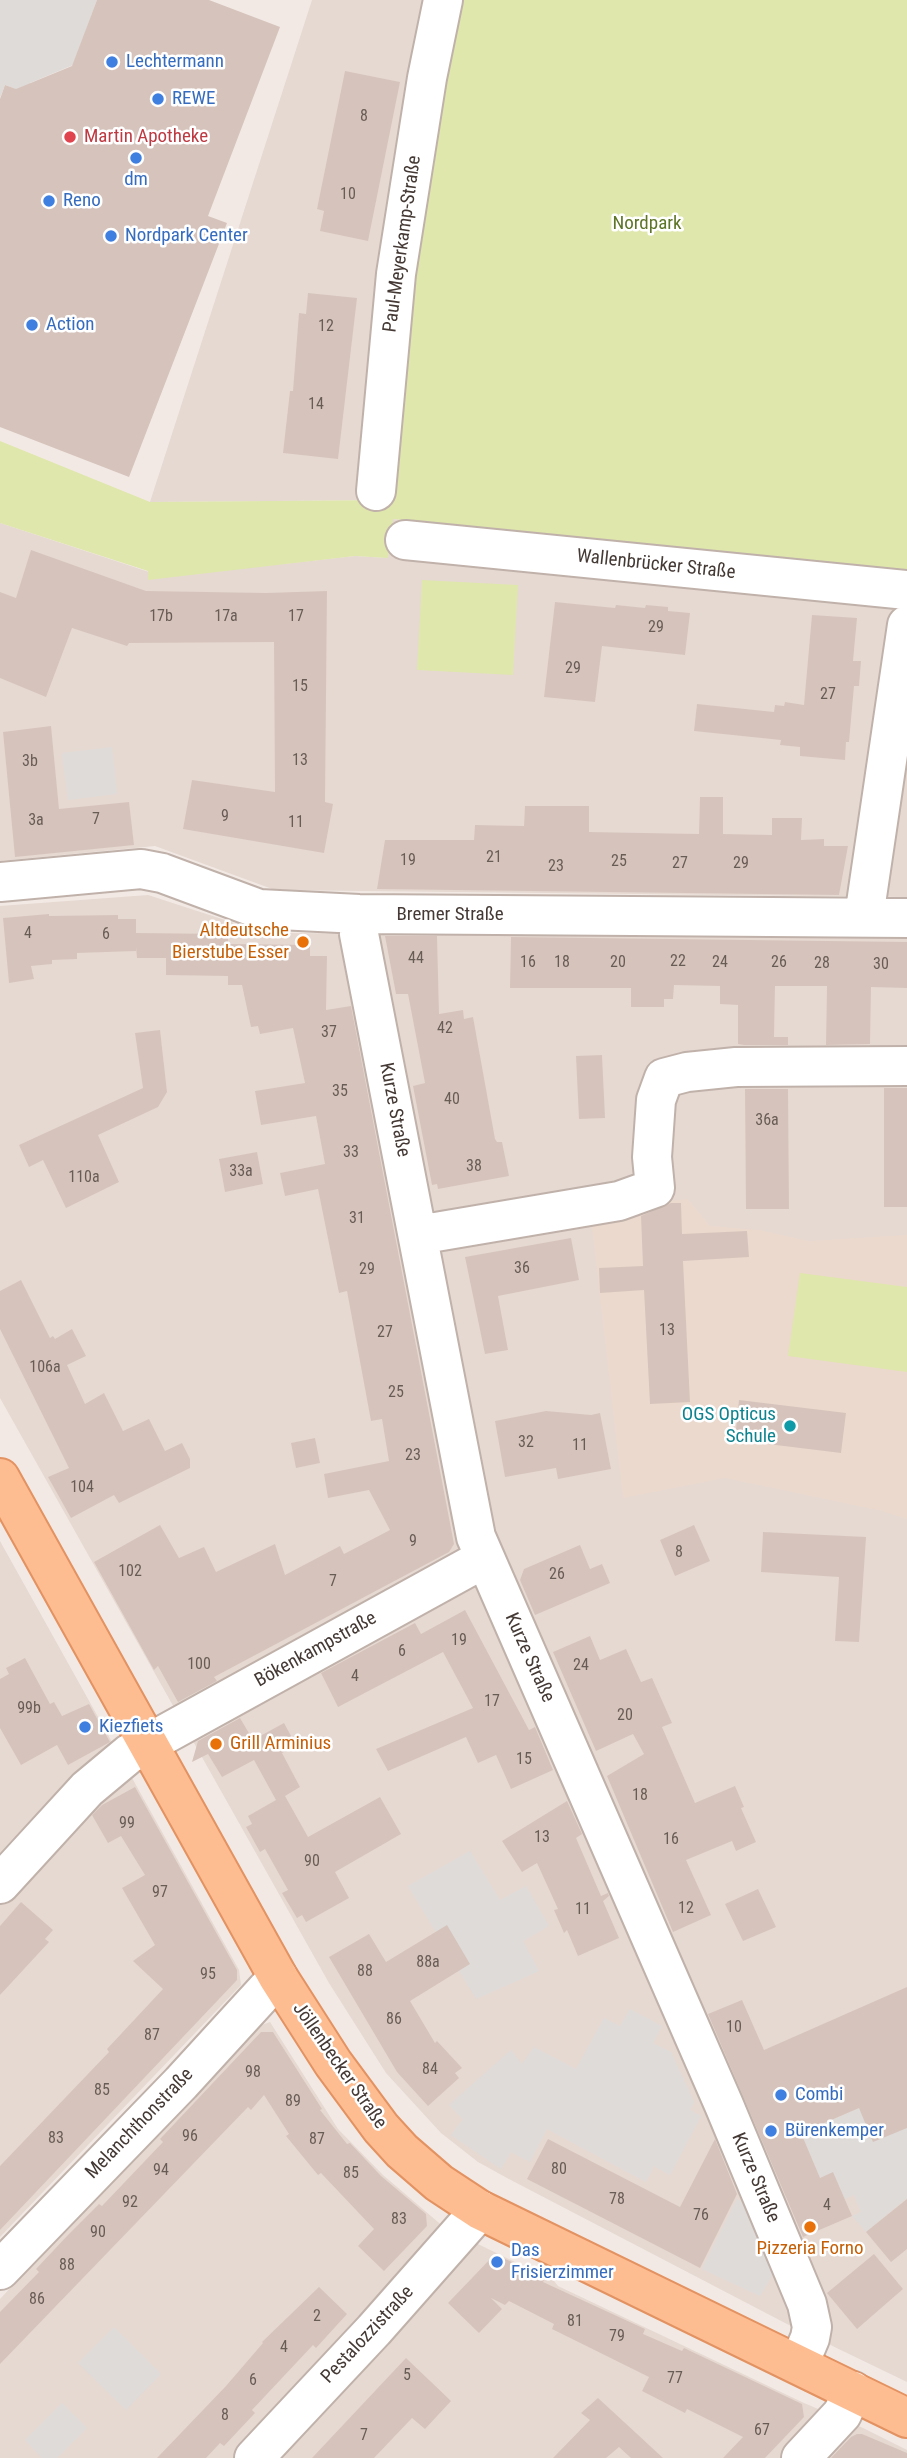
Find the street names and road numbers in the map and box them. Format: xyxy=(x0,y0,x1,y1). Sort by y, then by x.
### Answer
street label: Paul-Meyerkamp-Straße xyxy=(379,154,427,334)
street label: Wallenbrücker Straße xyxy=(576,545,736,585)
street label: Bremer Straße xyxy=(396,904,504,926)
street label: Kurze Straße xyxy=(374,1061,414,1159)
street label: Bökenkampstraße xyxy=(251,1607,381,1693)
street label: Kurze Straße xyxy=(499,1610,559,1706)
street label: Jöllenbecker Straße xyxy=(287,1998,391,2134)
street label: Melanchthonstraße xyxy=(81,2064,199,2184)
street label: Kurze Straße xyxy=(726,2130,784,2226)
street label: Pestalozzistraße xyxy=(317,2281,419,2389)

